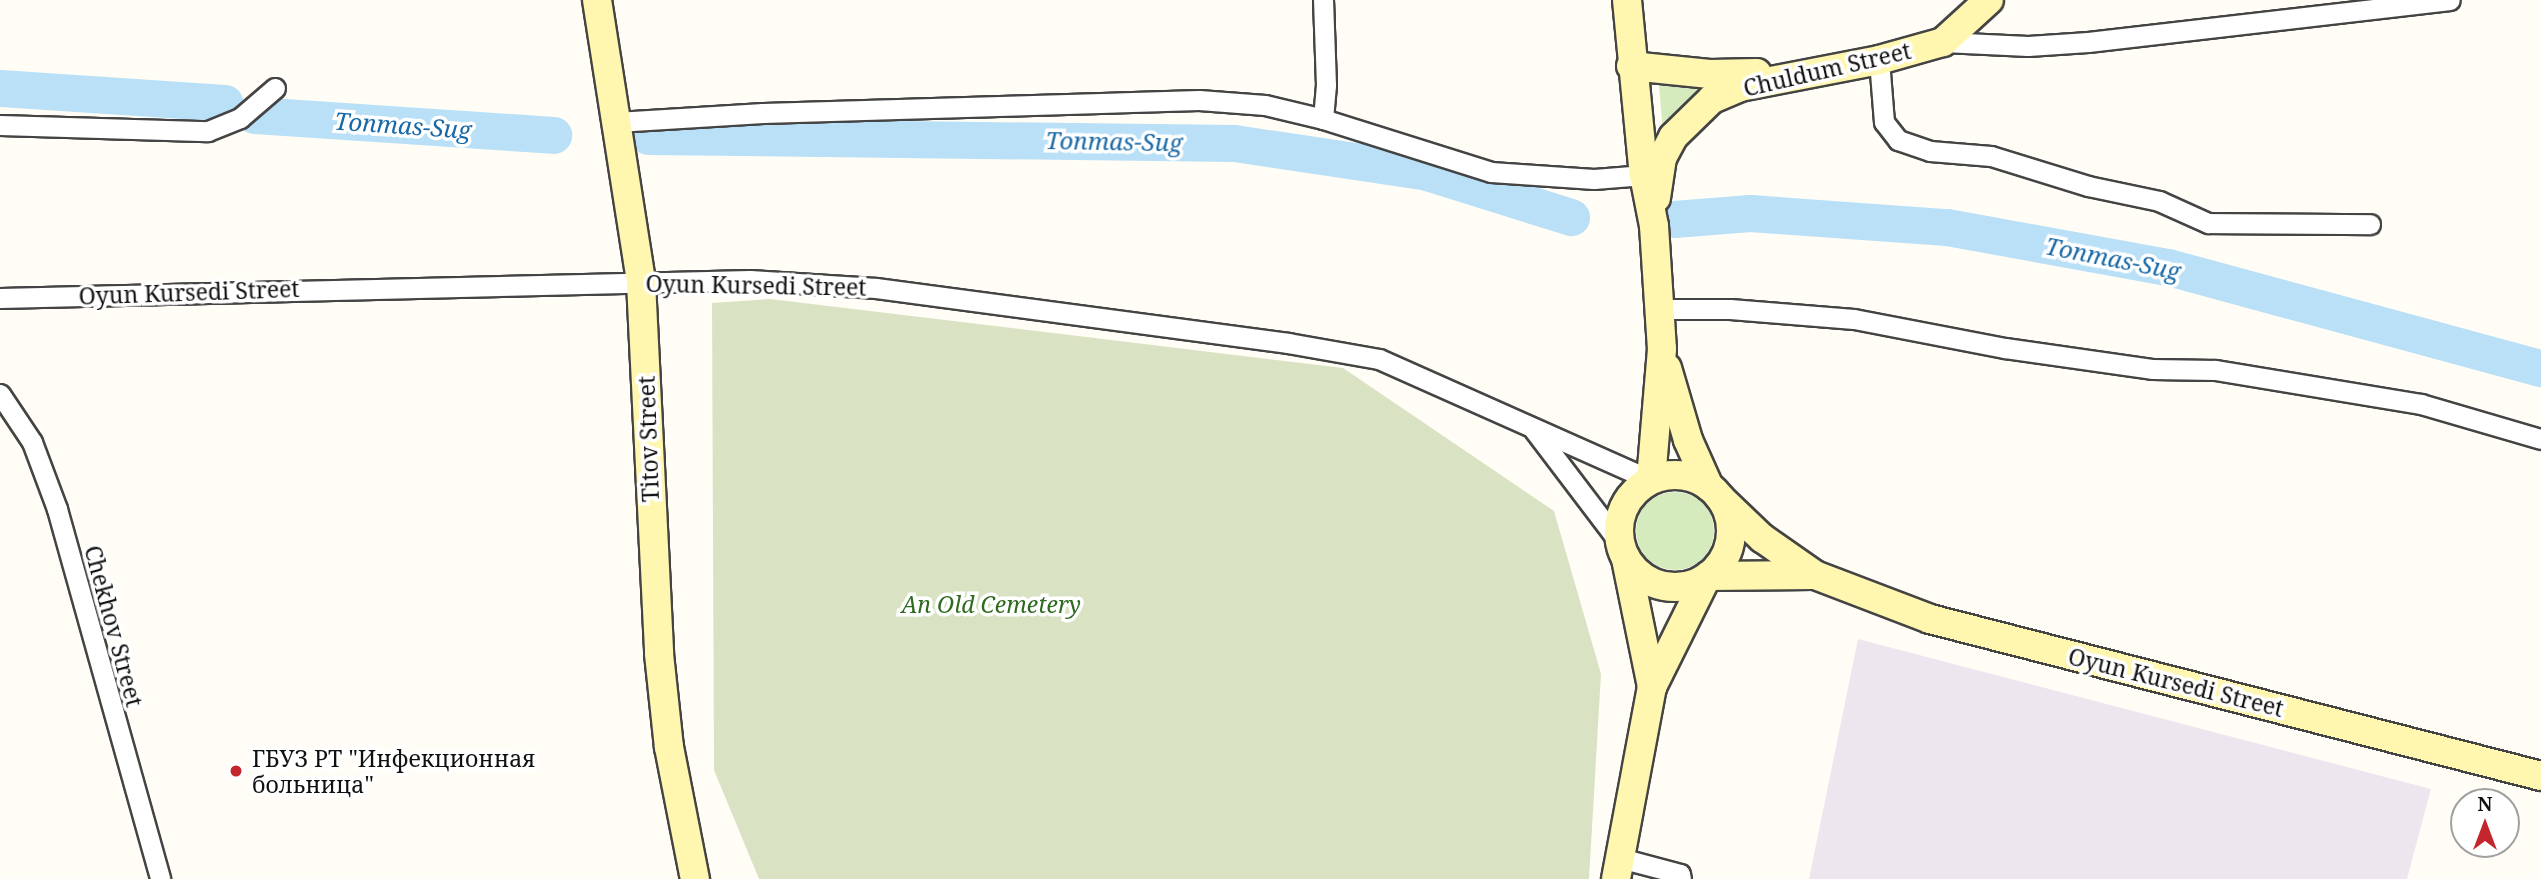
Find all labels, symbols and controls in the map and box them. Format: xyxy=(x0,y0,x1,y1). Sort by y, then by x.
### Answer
street label: Chuldum Street xyxy=(1741,36,1913,102)
water label: Tonmas-Sug xyxy=(334,106,472,144)
water label: Tonmas-Sug xyxy=(1045,125,1183,157)
water label: Tonmas-Sug xyxy=(2043,231,2183,285)
street label: Oyun Kursedi Street xyxy=(645,269,867,301)
street label: Oyun Kursedi Street xyxy=(78,274,300,310)
street label: Titov Street xyxy=(632,375,664,503)
street label: Chekhov Street xyxy=(79,542,149,710)
park label: An Old Cemetery xyxy=(901,590,1081,618)
street label: Oyun Kursedi Street xyxy=(2066,642,2286,722)
place label: ГБУЗ РТ "Инфекционная больница" xyxy=(252,744,535,798)
marker: ГБУЗ РТ "Инфекционная больница" xyxy=(226,761,246,781)
north arrow xyxy=(2450,788,2520,858)
text: N xyxy=(2478,791,2492,817)

